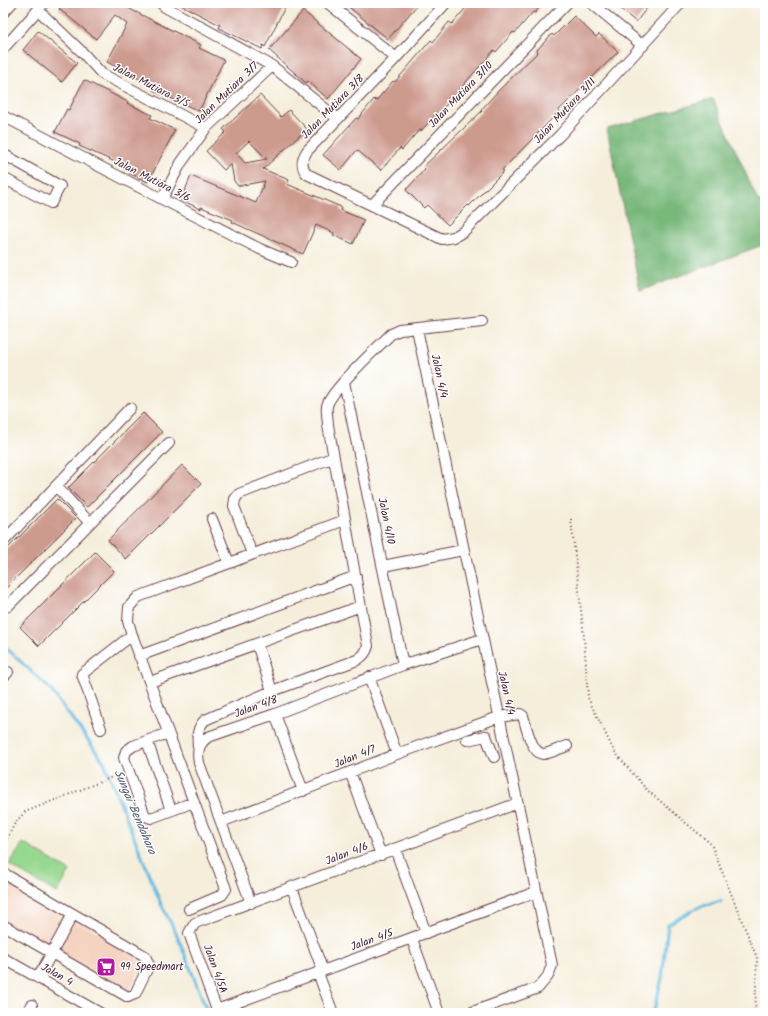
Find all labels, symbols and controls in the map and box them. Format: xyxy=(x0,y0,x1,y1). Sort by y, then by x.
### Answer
street label: Jalan Mutiara 3/7 xyxy=(191,57,264,128)
street label: Jalan Mutiara 3/10 xyxy=(424,57,498,132)
street label: Jalan Mutiara 3/5 xyxy=(110,59,193,114)
street label: Jalan Mutiara 3/8 xyxy=(297,70,369,144)
street label: Jalan Mutiara 3/11 xyxy=(530,74,600,148)
street label: Jalan Mutiara 3/6 xyxy=(111,153,193,207)
street label: Jalan 4/4 xyxy=(426,352,452,400)
street label: Jalan 4/10 xyxy=(372,496,400,547)
street label: Jalan 4/4 xyxy=(492,669,520,717)
street label: Jalan 4/8 xyxy=(232,691,281,723)
street label: Jalan 4/7 xyxy=(331,740,379,773)
water label: Sungai Bendahara xyxy=(109,767,162,859)
street label: Jalan 4/6 xyxy=(323,838,371,870)
street label: Jalan 4/5 xyxy=(348,924,397,956)
street label: Jalan 4/5A xyxy=(198,942,232,996)
supermarket icon: 99 Speedmart xyxy=(95,956,117,978)
place label: 99 Speedmart xyxy=(120,958,184,976)
street label: Jalan 4 xyxy=(38,959,76,991)

